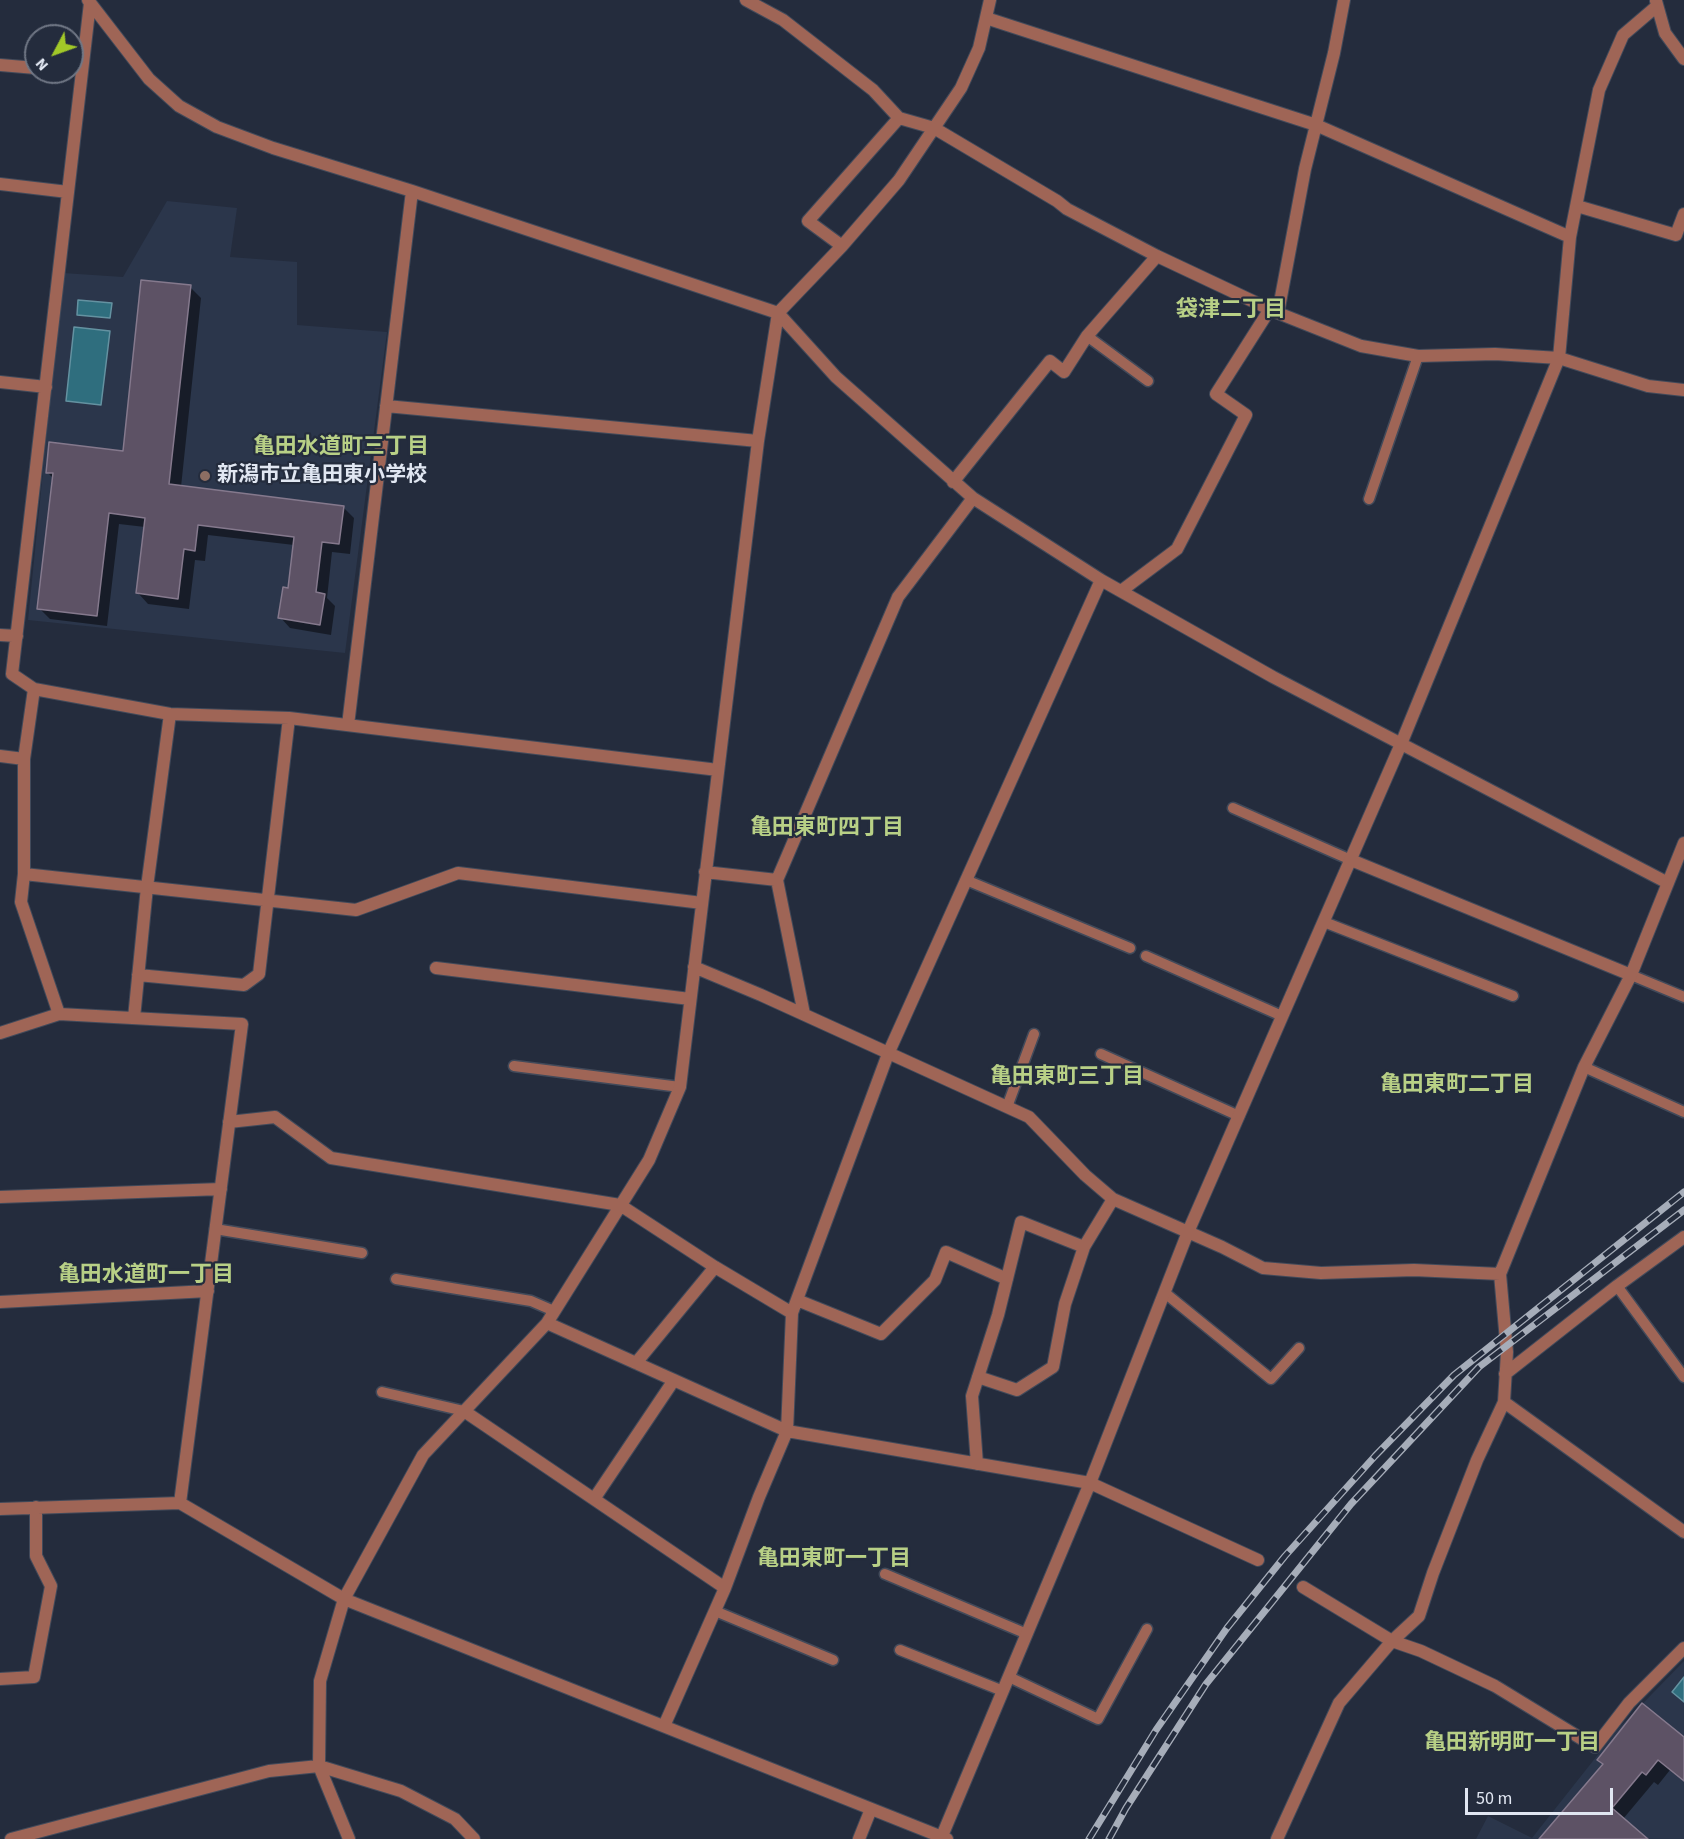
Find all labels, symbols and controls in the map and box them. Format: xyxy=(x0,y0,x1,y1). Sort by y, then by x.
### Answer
north arrow xyxy=(24,24,84,84)
text: N xyxy=(30,53,54,76)
district label: 袋津二丁目 xyxy=(1176,298,1286,324)
district label: 亀田水道町三丁目 xyxy=(253,435,429,461)
place label: 新潟市立亀田東小学校 xyxy=(217,463,427,489)
marker: 新潟市立亀田東小学校 xyxy=(198,469,212,483)
district label: 亀田東町四丁目 xyxy=(750,816,904,842)
district label: 亀田東町三丁目 xyxy=(990,1065,1144,1091)
district label: 亀田東町二丁目 xyxy=(1380,1073,1534,1099)
district label: 亀田水道町一丁目 xyxy=(58,1263,234,1289)
district label: 亀田東町一丁目 xyxy=(757,1547,911,1573)
district label: 亀田新明町一丁目 xyxy=(1424,1731,1600,1757)
scale bar xyxy=(1468,1776,1616,1814)
text: 50 m xyxy=(1476,1786,1512,1811)

